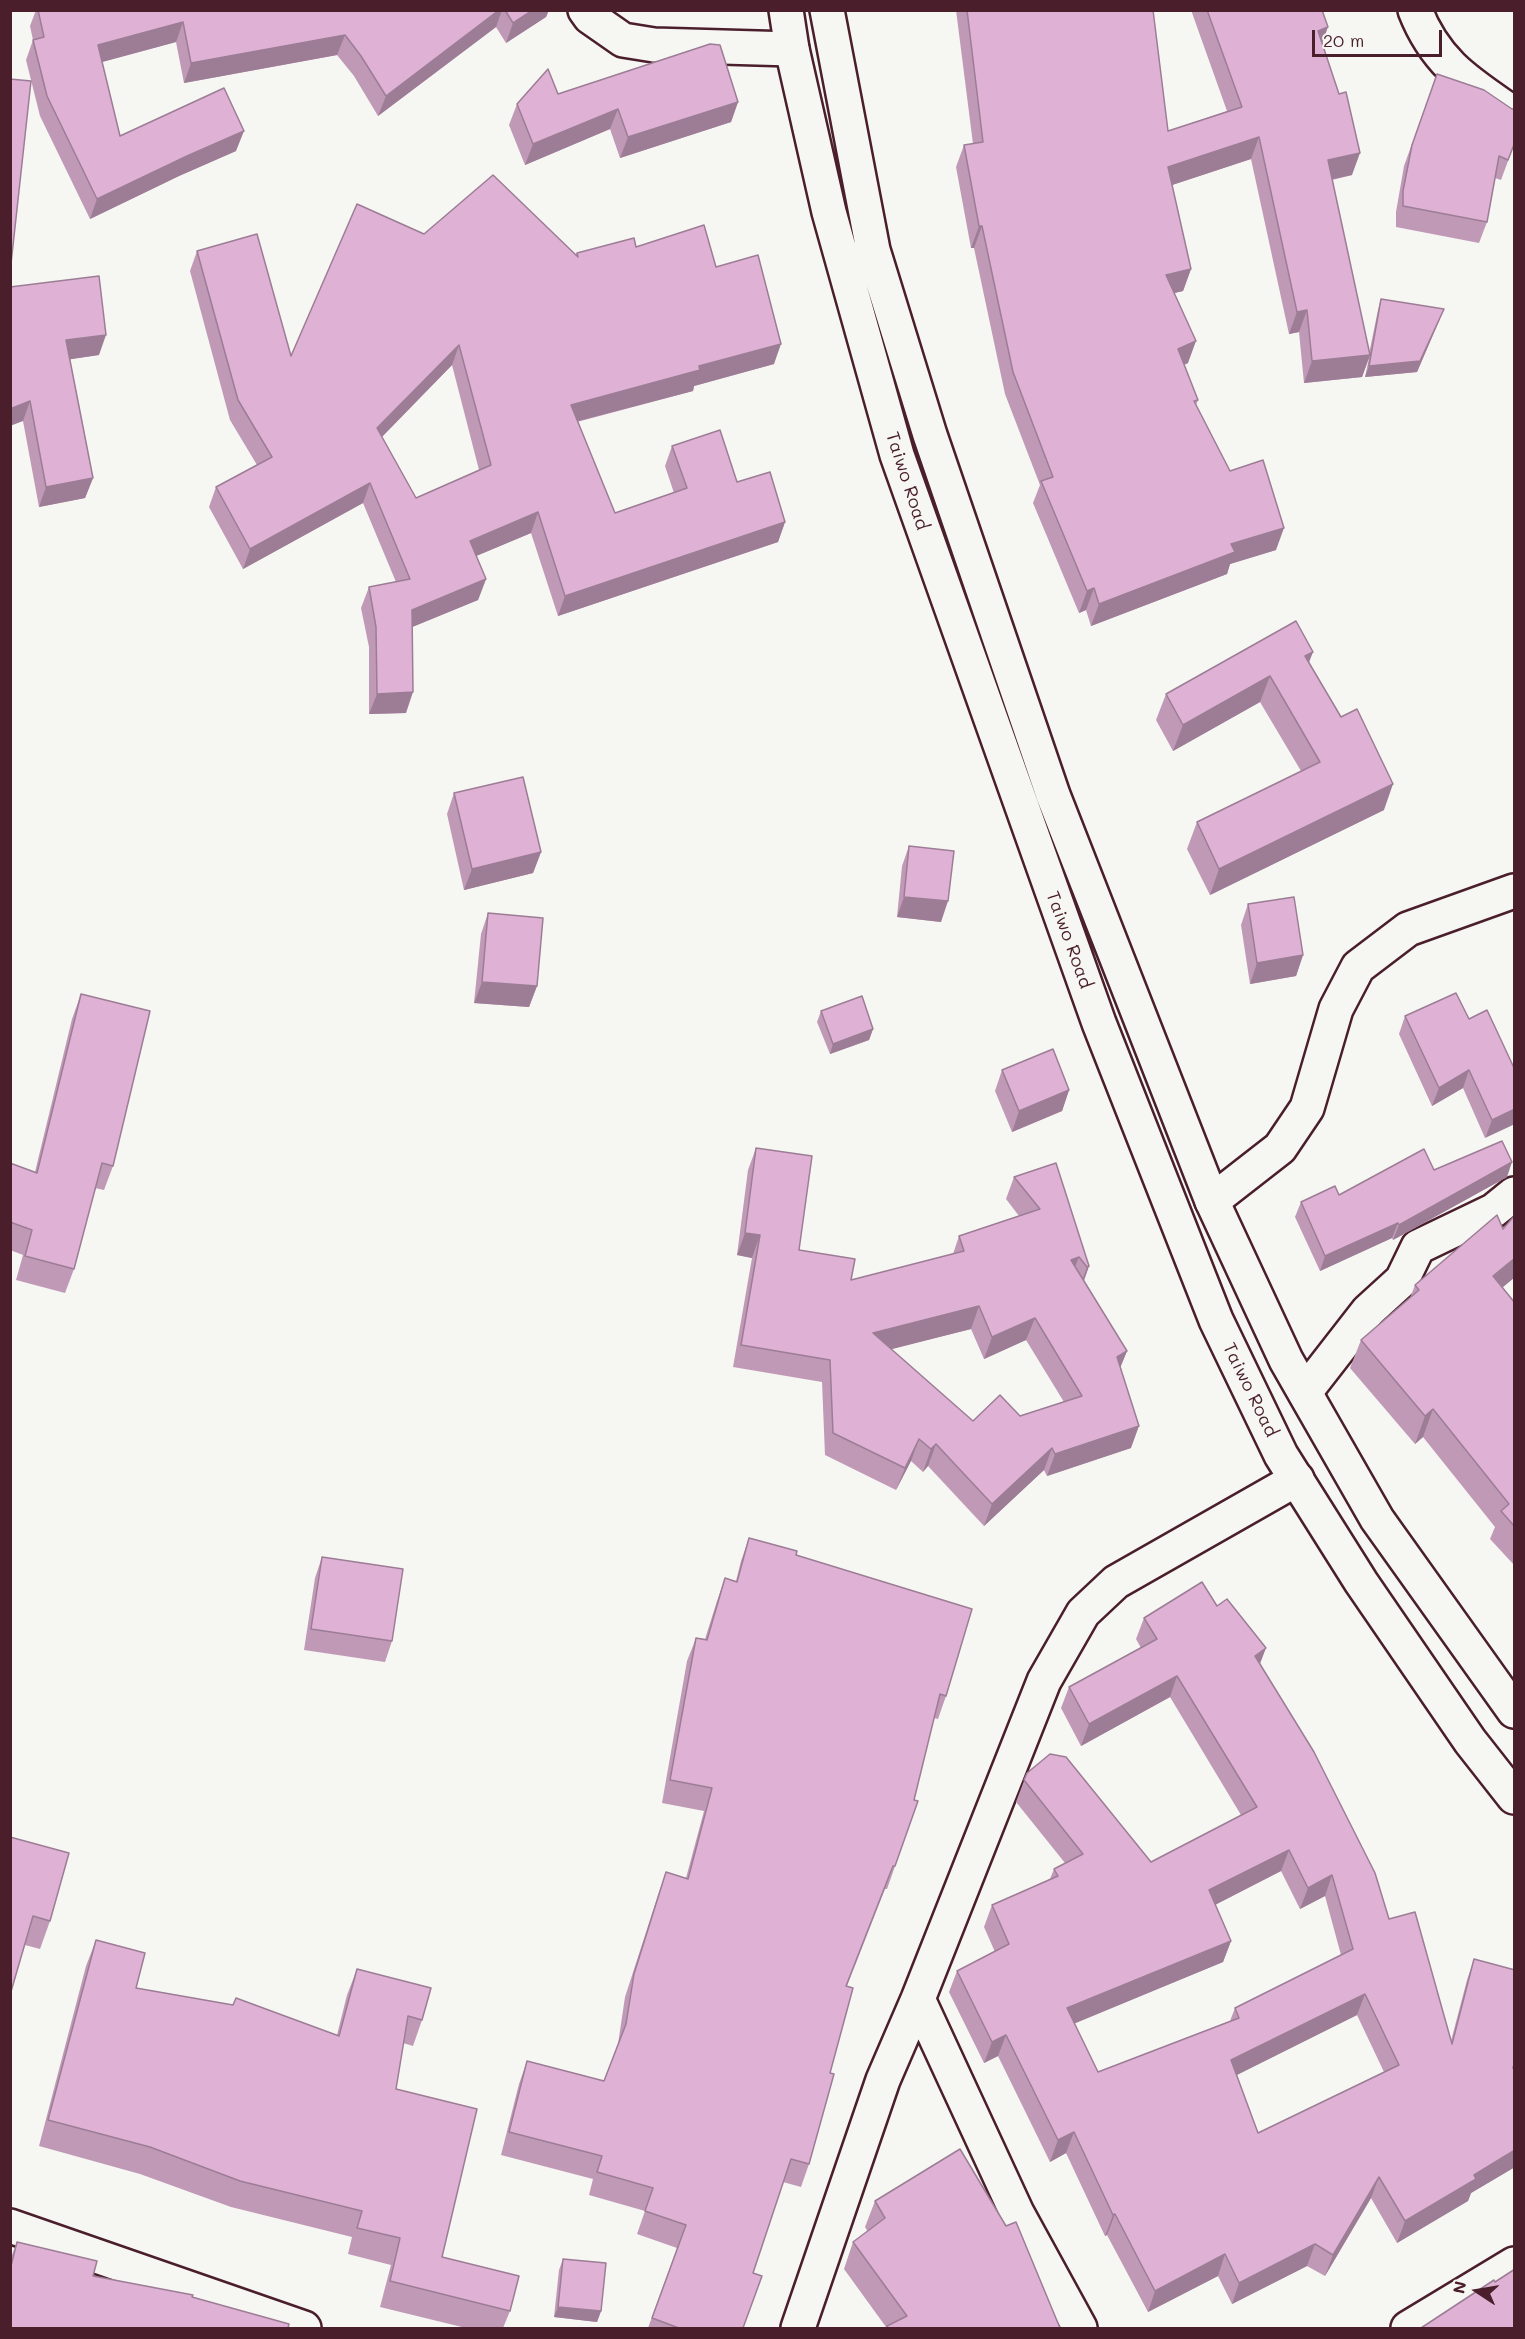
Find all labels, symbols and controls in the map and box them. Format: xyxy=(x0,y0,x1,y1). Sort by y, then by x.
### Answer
scale bar xyxy=(1315,18,1446,56)
text: 20 m xyxy=(1323,28,1364,52)
street label: Taiwo Road xyxy=(881,429,933,533)
street label: Taiwo Road xyxy=(1041,888,1097,992)
street label: Taiwo Road xyxy=(1218,1339,1282,1441)
north arrow xyxy=(1447,2261,1507,2321)
text: N xyxy=(1447,2279,1470,2295)

